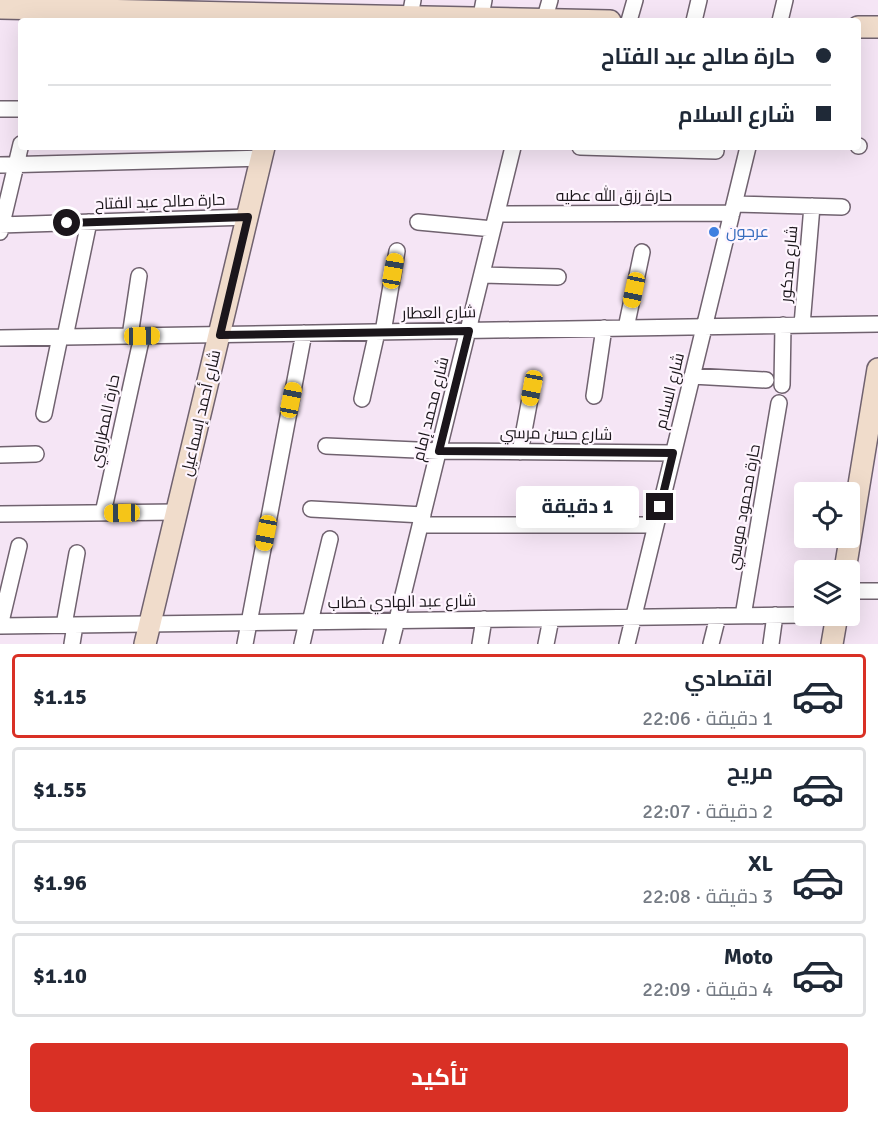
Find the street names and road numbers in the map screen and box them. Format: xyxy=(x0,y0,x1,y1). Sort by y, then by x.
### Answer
street label: حارة رزق الله عطيه xyxy=(556,185,672,206)
street label: حارة صالح عبد الفتاح xyxy=(95,190,226,215)
street label: شارع مدكور xyxy=(776,225,803,304)
street label: شارع العطار xyxy=(401,302,476,325)
street label: شارع أحمد إسماعيل xyxy=(177,348,226,478)
street label: شارع السلام xyxy=(651,351,690,431)
street label: شارع محمد إمام xyxy=(408,355,455,463)
street label: حارة المطراوي xyxy=(85,373,128,470)
street label: شارع حسن مرسي xyxy=(500,423,612,447)
street label: حارة محمود موسي xyxy=(723,443,767,572)
street label: شارع عبد الهادي خطاب xyxy=(328,591,476,616)

